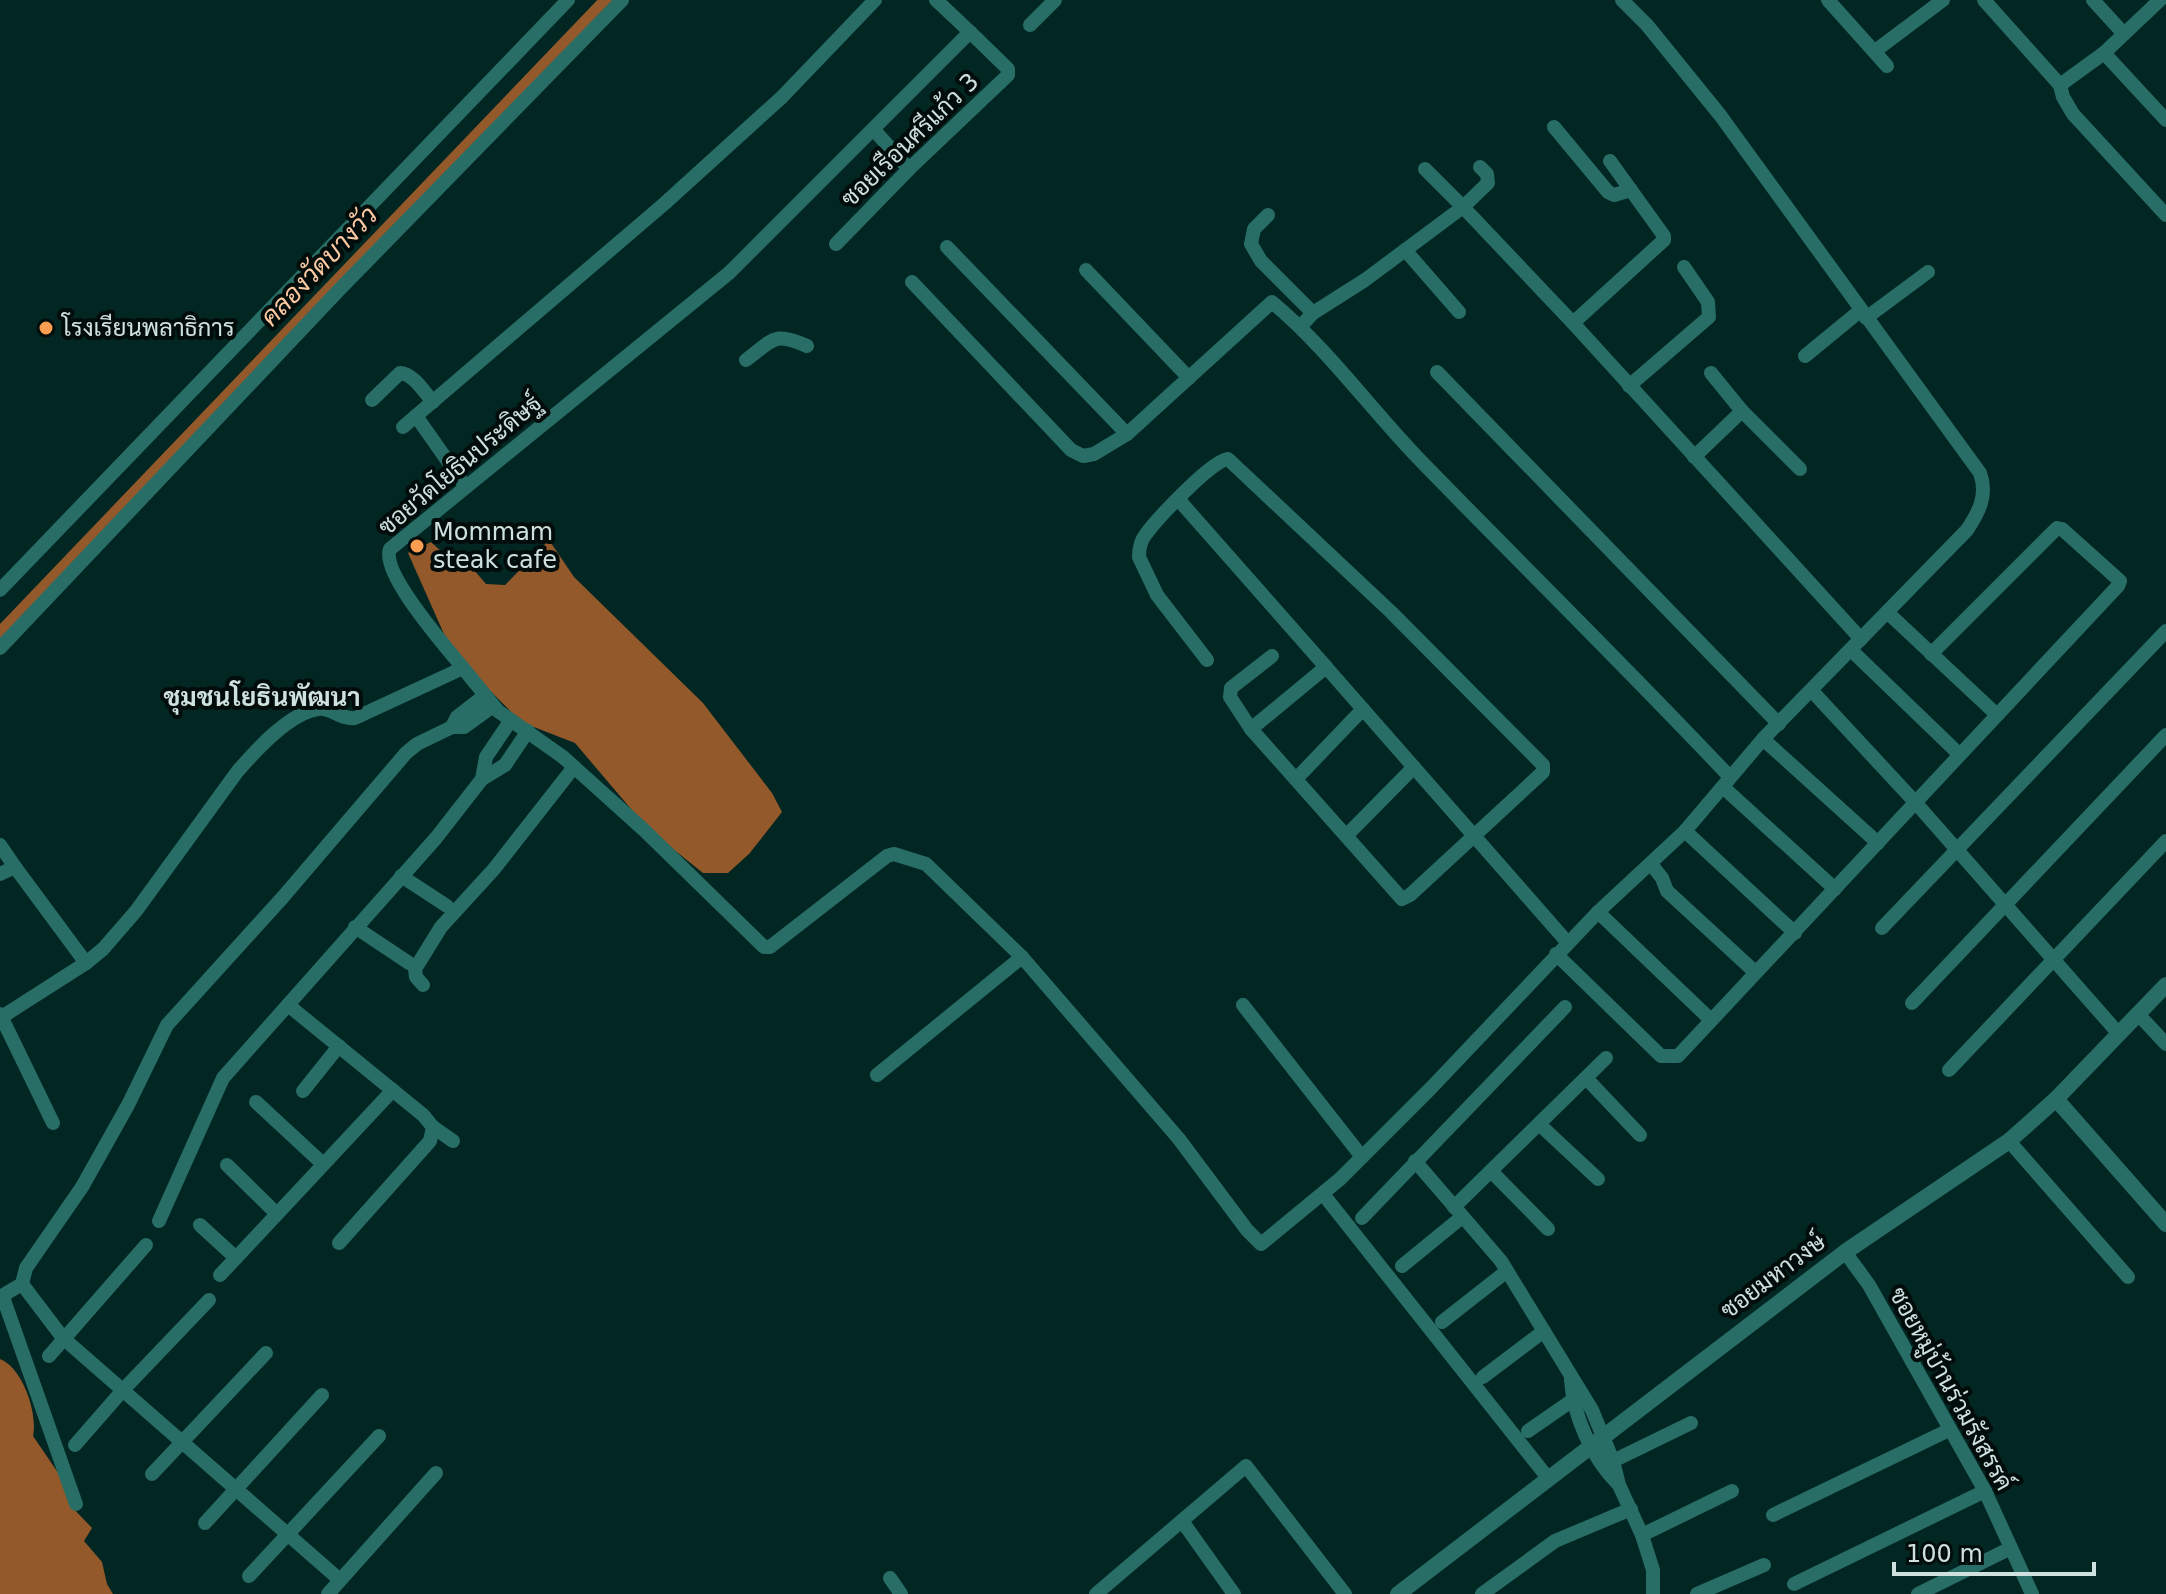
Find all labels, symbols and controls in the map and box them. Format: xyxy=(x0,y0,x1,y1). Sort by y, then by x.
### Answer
street label: ซอยเรือนศรีแก้ว 3 xyxy=(835,67,984,213)
water label: คลองวัดบางวัว xyxy=(254,199,383,332)
place label: โรงเรียนพลาธิการ xyxy=(60,312,235,342)
marker: โรงเรียนพลาธิการ xyxy=(37,319,55,337)
street label: ซอยวัดโยธินประดิษฐ์ xyxy=(372,387,548,543)
place label: Mommam steak cafe xyxy=(433,518,557,574)
marker: Mommam steak cafe xyxy=(408,537,426,555)
district label: ชุมชนโยธินพัฒนา xyxy=(163,680,361,715)
street label: ซอยมหาวงษ์ xyxy=(1714,1226,1831,1324)
street label: ซอยหมู่บ้านร่วมรังสรรค์ xyxy=(1881,1282,2020,1497)
scale bar xyxy=(1894,1526,2094,1576)
text: 100 m xyxy=(1906,1540,1983,1568)

